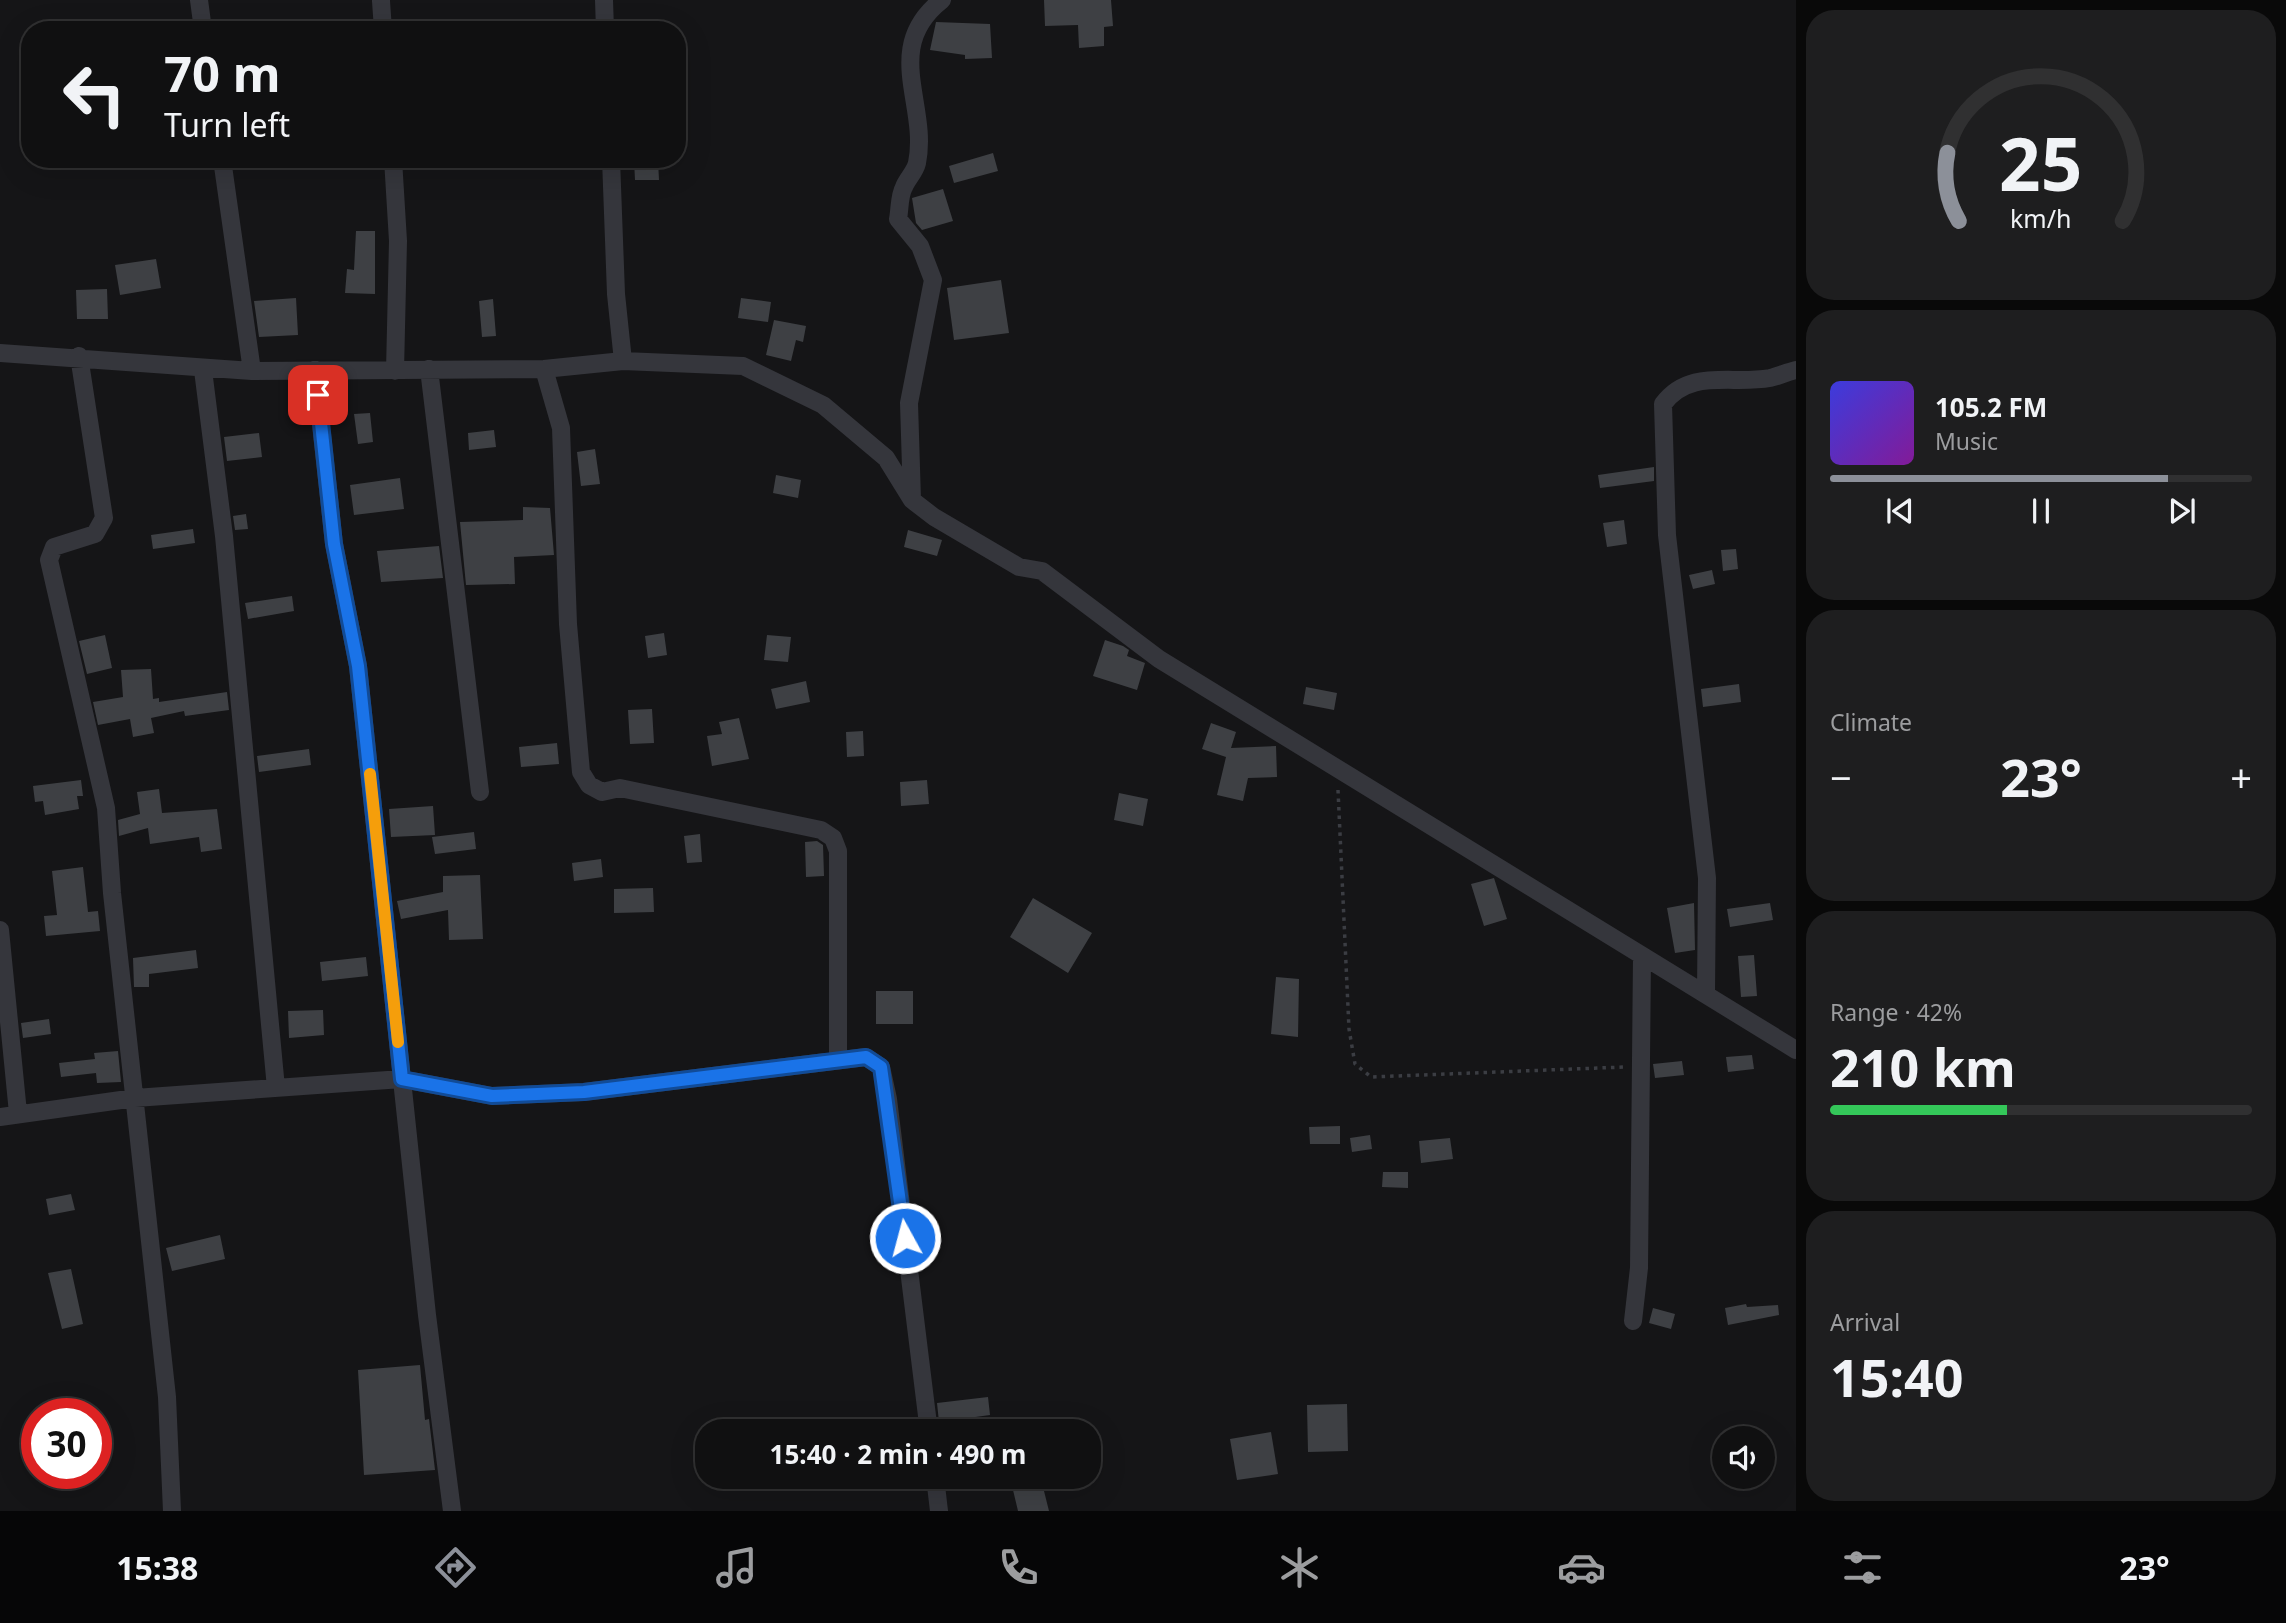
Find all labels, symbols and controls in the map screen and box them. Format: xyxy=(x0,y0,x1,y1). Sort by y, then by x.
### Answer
text: 70 m xyxy=(164,40,281,106)
icon: left xyxy=(49,49,140,140)
text: Turn left xyxy=(164,103,290,146)
text: 25 xyxy=(1999,113,2083,212)
text: km/h xyxy=(2010,201,2072,235)
pin xyxy=(288,365,348,425)
icon: arrive xyxy=(299,376,337,414)
text: 105.2 FM xyxy=(1935,389,2047,425)
text: Music xyxy=(1935,425,1998,457)
icon: previous xyxy=(1881,492,1919,530)
icon: pause xyxy=(2022,492,2060,530)
icon: next xyxy=(2163,492,2201,530)
text: Climate xyxy=(1830,706,1912,738)
text: 23° xyxy=(2000,741,2082,812)
text: − xyxy=(1830,751,1852,803)
text: + xyxy=(2230,751,2252,803)
text: Range · 42% xyxy=(1830,996,1962,1028)
text: 210 km xyxy=(1830,1031,2016,1102)
position arrow xyxy=(868,1201,942,1275)
text: Arrival xyxy=(1830,1306,1900,1338)
text: 15:40 xyxy=(1830,1341,1964,1412)
speed limit sign: 30 xyxy=(21,1398,112,1489)
map controls xyxy=(1712,1426,1775,1489)
button: sound xyxy=(1712,1426,1775,1489)
text: 15:40 · 2 min · 490 m xyxy=(770,1436,1026,1472)
icon: directions xyxy=(431,1543,480,1592)
icon: music xyxy=(712,1543,761,1592)
icon: phone xyxy=(994,1543,1043,1592)
icon: climate xyxy=(1275,1543,1324,1592)
icon: car xyxy=(1557,1543,1606,1592)
icon: filters xyxy=(1838,1543,1887,1592)
text: 15:38 xyxy=(116,1546,198,1589)
text: 23° xyxy=(2120,1546,2170,1589)

